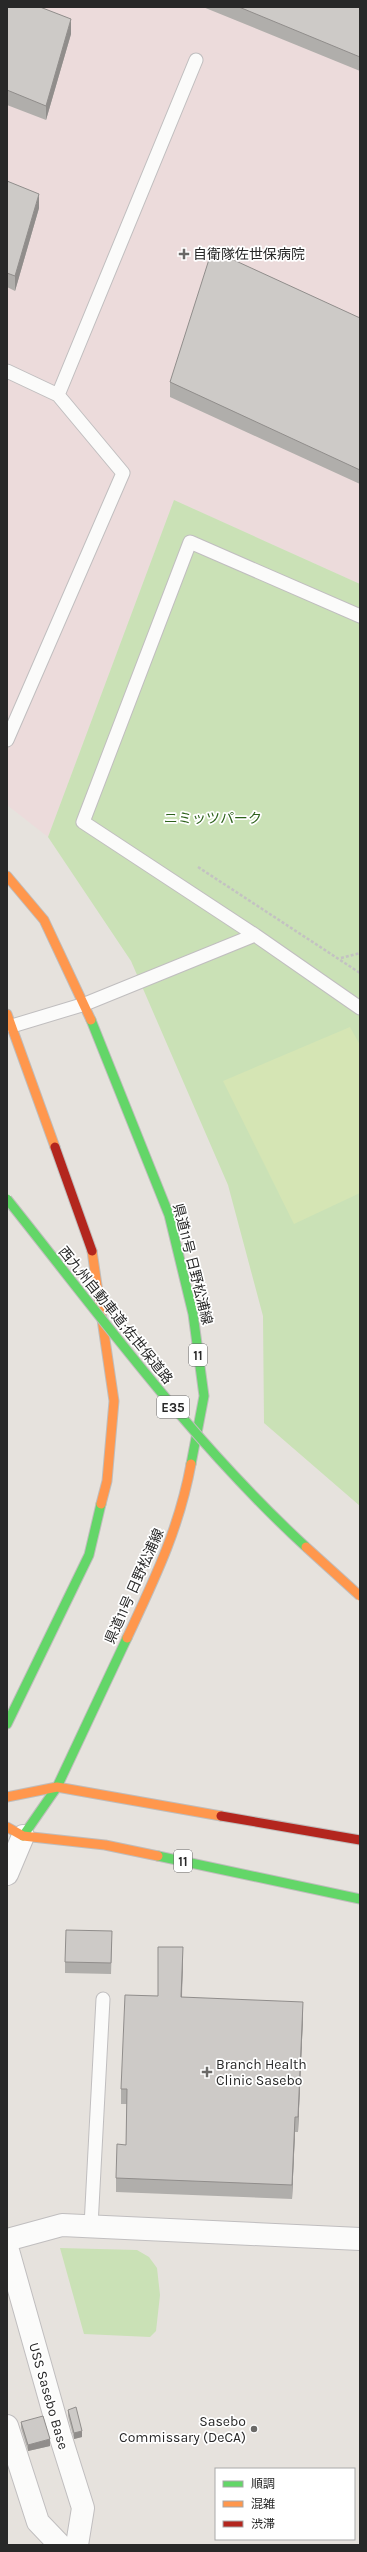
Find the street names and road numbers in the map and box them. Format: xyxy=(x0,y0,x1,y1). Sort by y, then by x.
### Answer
street label: 県道11号 日野松浦線 xyxy=(169,1202,216,1327)
street label: 西九州自動車道;佐世保道路 xyxy=(55,1243,176,1387)
road number: 11 xyxy=(189,1344,207,1366)
road number: E35 xyxy=(157,1396,189,1418)
street label: 県道11号 日野松浦線 xyxy=(101,1526,168,1647)
road number: 11 xyxy=(174,1850,192,1872)
street label: USS Sasebo Base xyxy=(25,2341,72,2452)

